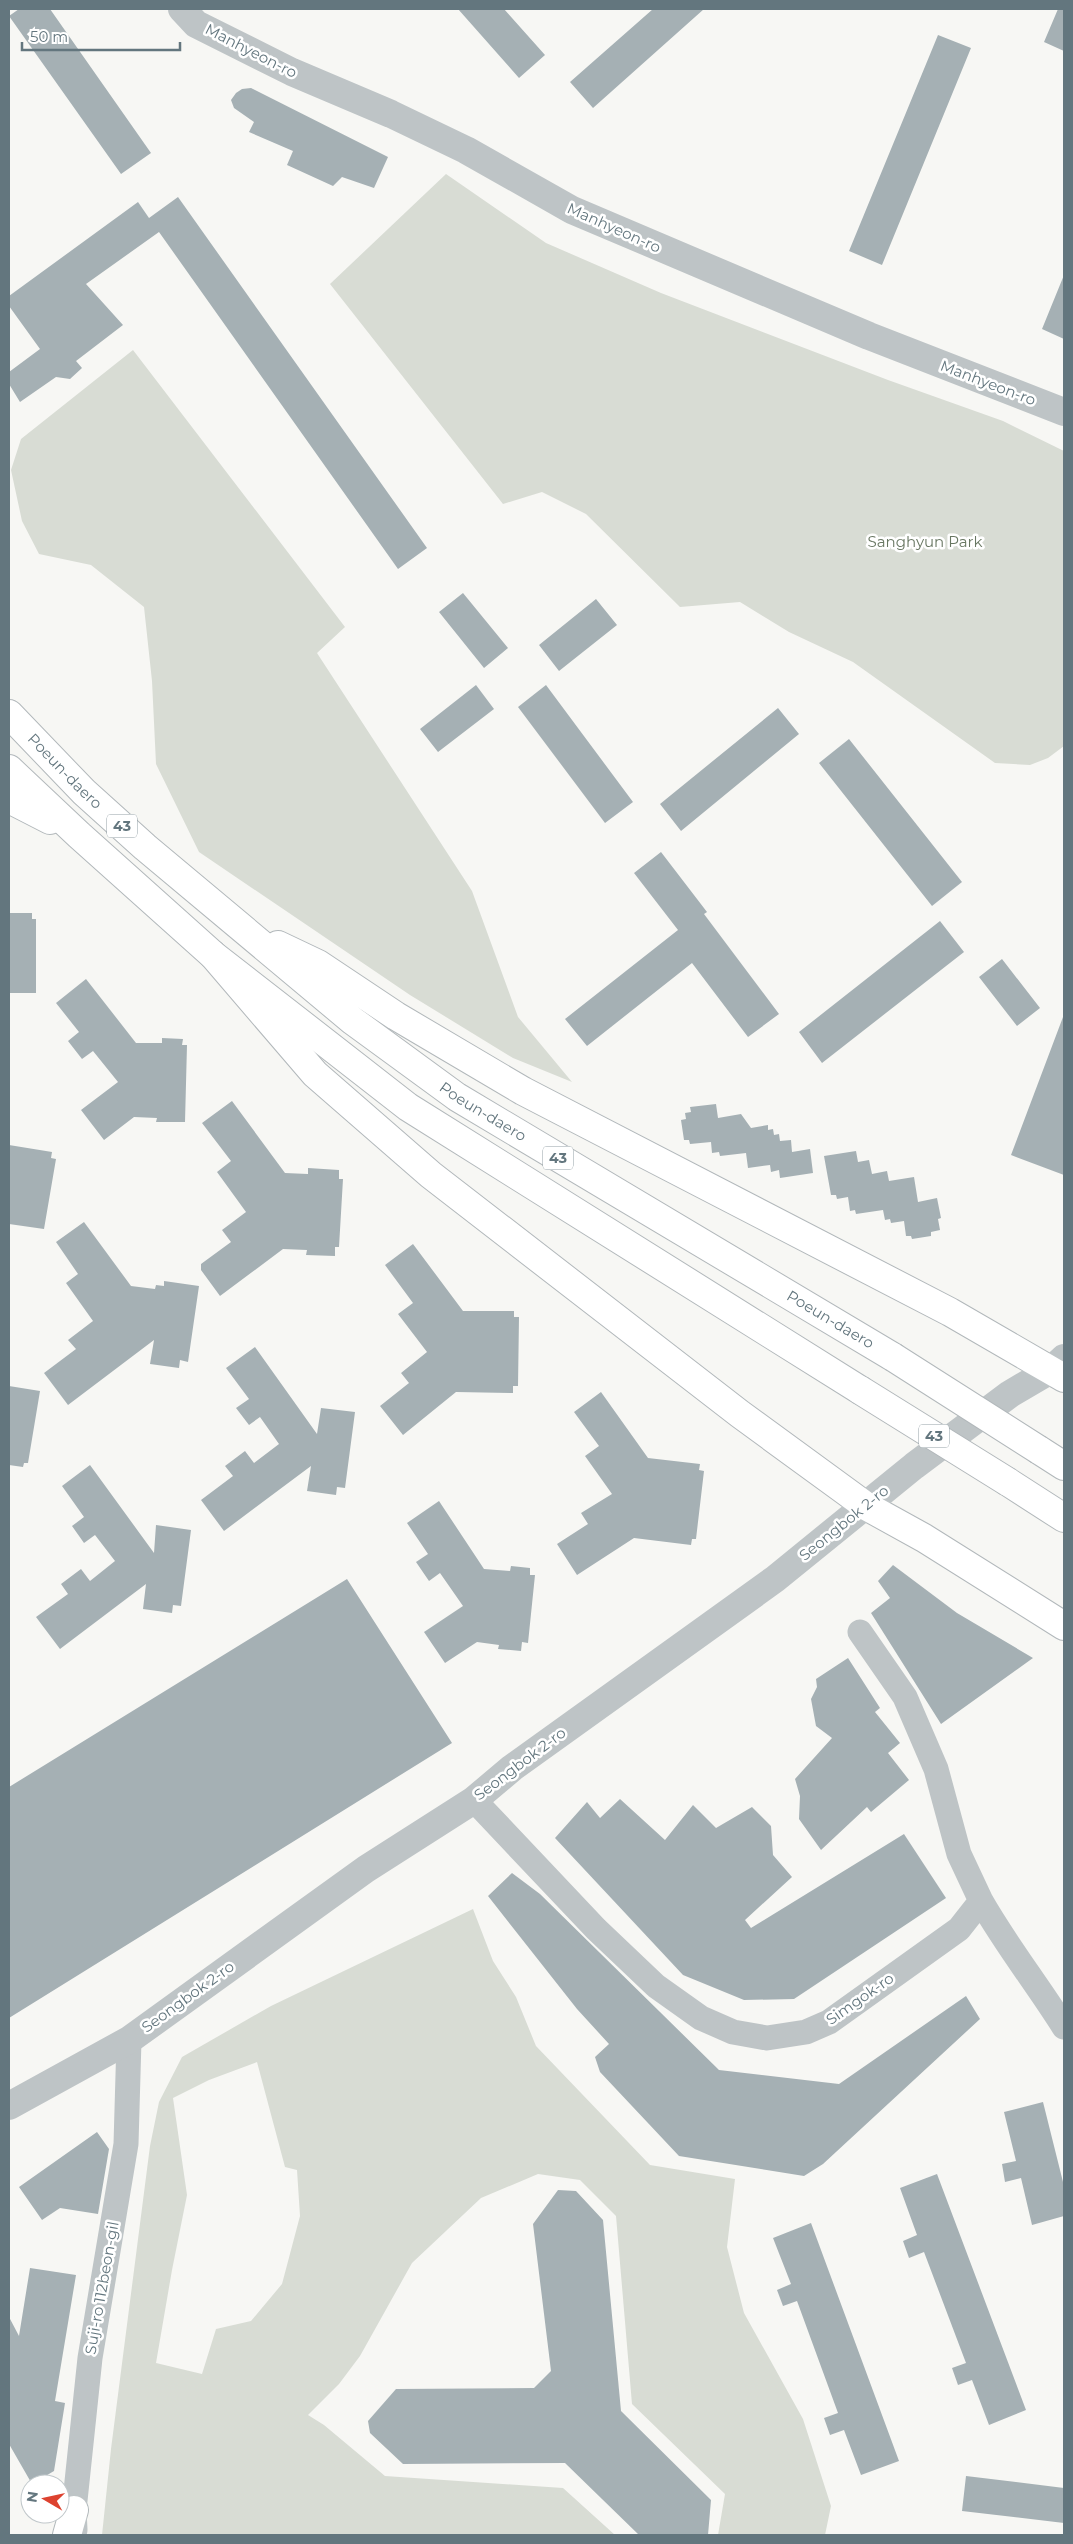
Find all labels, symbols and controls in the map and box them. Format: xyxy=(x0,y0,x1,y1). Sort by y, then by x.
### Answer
street label: Manhyeon-ro xyxy=(202,19,300,82)
scale bar xyxy=(22,20,180,52)
text: 50 m xyxy=(30,27,68,46)
street label: Manhyeon-ro xyxy=(564,198,664,257)
street label: Manhyeon-ro xyxy=(938,356,1039,409)
park label: Sanghyun Park xyxy=(868,532,982,551)
street label: Poeun-daero xyxy=(24,729,106,813)
road number: 43 xyxy=(107,814,137,838)
street label: Poeun-daero xyxy=(436,1077,530,1145)
road number: 43 xyxy=(543,1146,573,1170)
street label: Poeun-daero xyxy=(783,1286,878,1353)
road number: 43 xyxy=(919,1424,949,1448)
street label: Seongbok 2-ro xyxy=(795,1481,892,1565)
street label: Seongbok 2-ro xyxy=(470,1723,569,1804)
street label: Seongbok 2-ro xyxy=(138,1957,238,2037)
street label: Simgok-ro xyxy=(822,1968,897,2029)
street label: Suji-ro 112beon-gil xyxy=(80,2220,123,2356)
north arrow xyxy=(20,2474,70,2524)
text: N xyxy=(22,2490,42,2504)

